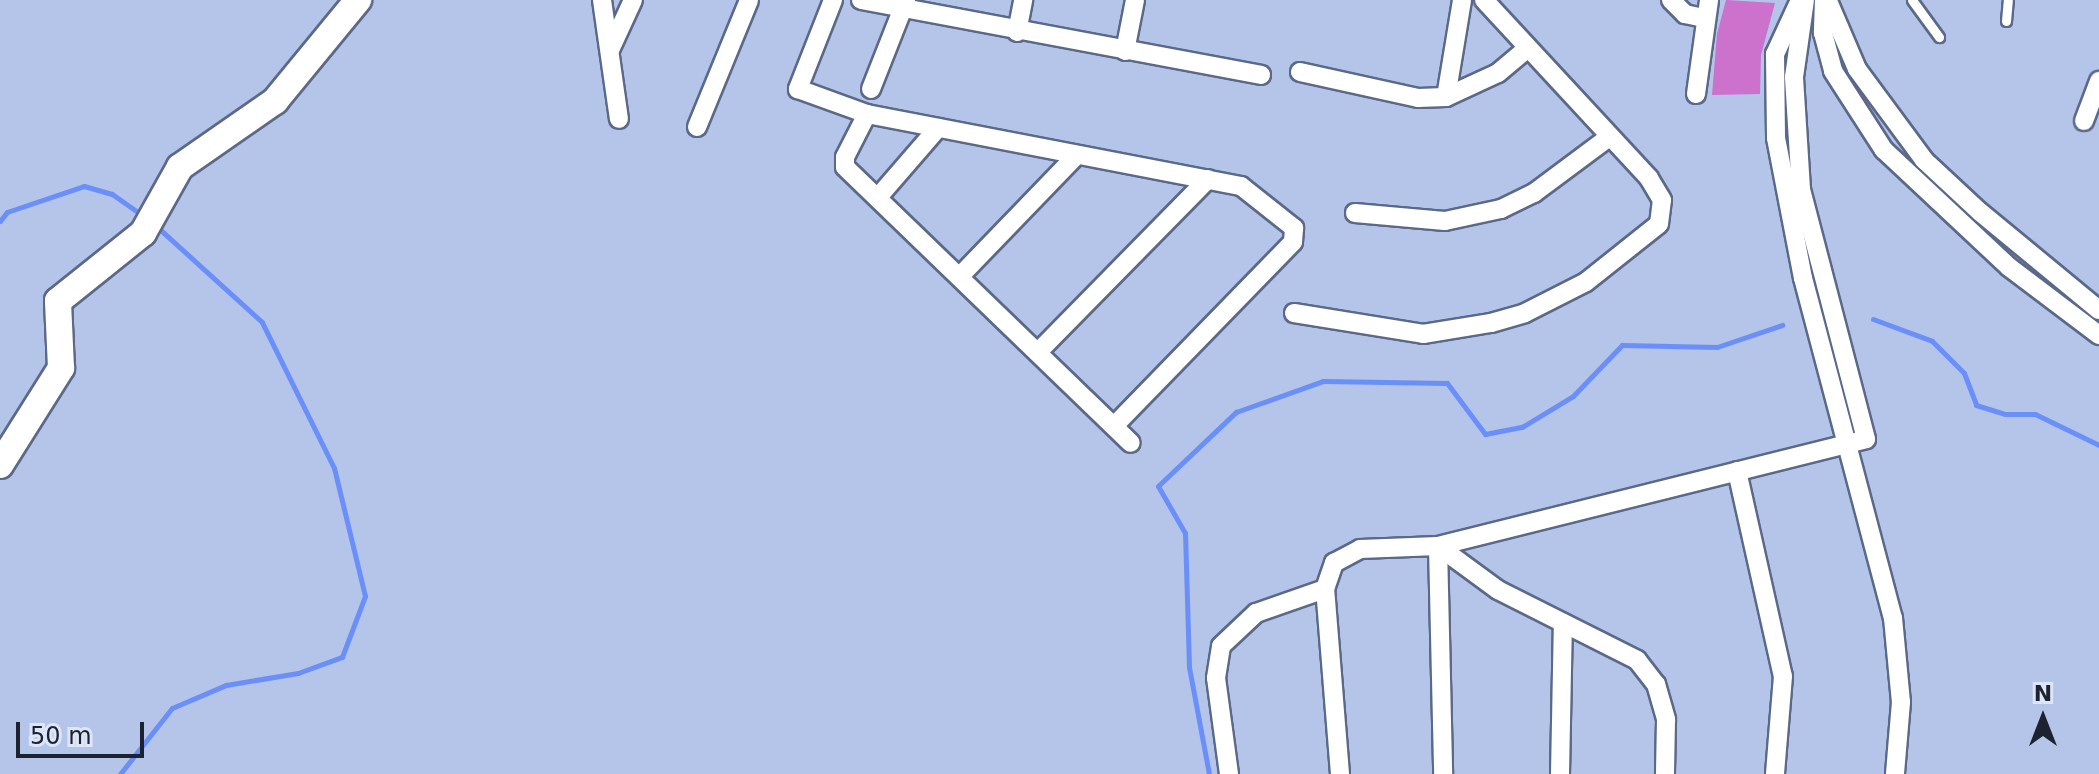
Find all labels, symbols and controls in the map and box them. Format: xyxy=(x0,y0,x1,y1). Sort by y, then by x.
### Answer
north arrow xyxy=(2003,678,2083,758)
text: N xyxy=(2034,681,2052,706)
scale bar xyxy=(20,706,148,756)
text: 50 m xyxy=(30,722,92,750)

